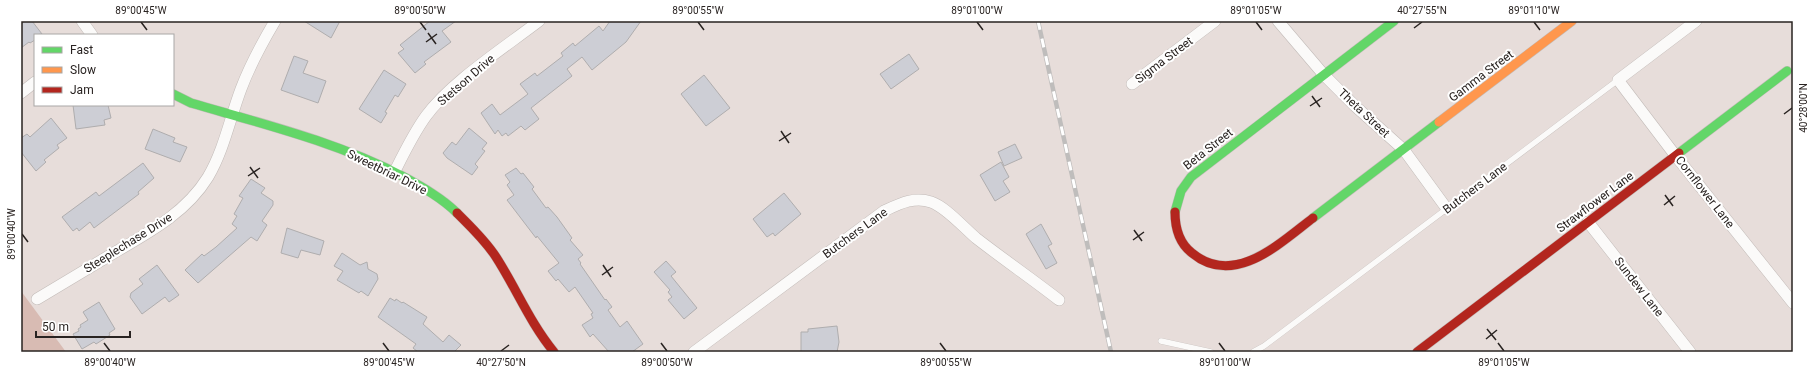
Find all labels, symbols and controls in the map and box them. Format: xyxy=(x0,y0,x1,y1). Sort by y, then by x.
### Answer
text: 89°00'45"W xyxy=(115,5,167,16)
text: 89°00'50"W xyxy=(394,5,446,16)
text: 89°00'55"W xyxy=(672,5,724,16)
text: 89°01'00"W xyxy=(951,5,1003,16)
text: 89°01'05"W xyxy=(1230,5,1282,16)
text: 40°27'55"N xyxy=(1397,5,1447,16)
text: 89°01'10"W xyxy=(1508,5,1560,16)
legend xyxy=(34,34,174,106)
street label: Sigma Street xyxy=(1132,34,1196,86)
text: Fast xyxy=(70,43,93,57)
street label: Gamma Street xyxy=(1446,47,1516,105)
street label: Stetson Drive xyxy=(435,51,497,109)
text: Slow xyxy=(70,63,96,77)
text: Jam xyxy=(70,83,94,97)
text: 40°28'00"N xyxy=(1798,83,1809,133)
street label: Theta Street xyxy=(1335,86,1393,140)
street label: Beta Street xyxy=(1180,125,1236,173)
street label: Sweetbriar Drive xyxy=(345,147,429,197)
street label: Cornflower Lane xyxy=(1673,153,1737,231)
street label: Butchers Lane xyxy=(1440,159,1510,217)
street label: Strawflower Lane xyxy=(1554,169,1636,235)
street label: Butchers Lane xyxy=(820,205,890,261)
text: 89°00'40"W xyxy=(6,208,17,260)
street label: Steeplechase Drive xyxy=(81,210,175,276)
street label: Sundew Lane xyxy=(1611,255,1667,319)
scale bar xyxy=(36,313,130,339)
text: 50 m xyxy=(42,320,69,334)
text: 89°00'40"W xyxy=(84,357,136,368)
text: 89°00'45"W xyxy=(363,357,415,368)
text: 40°27'50"N xyxy=(476,357,526,368)
text: 89°00'50"W xyxy=(641,357,693,368)
text: 89°00'55"W xyxy=(920,357,972,368)
text: 89°01'00"W xyxy=(1199,357,1251,368)
text: 89°01'05"W xyxy=(1478,357,1530,368)

